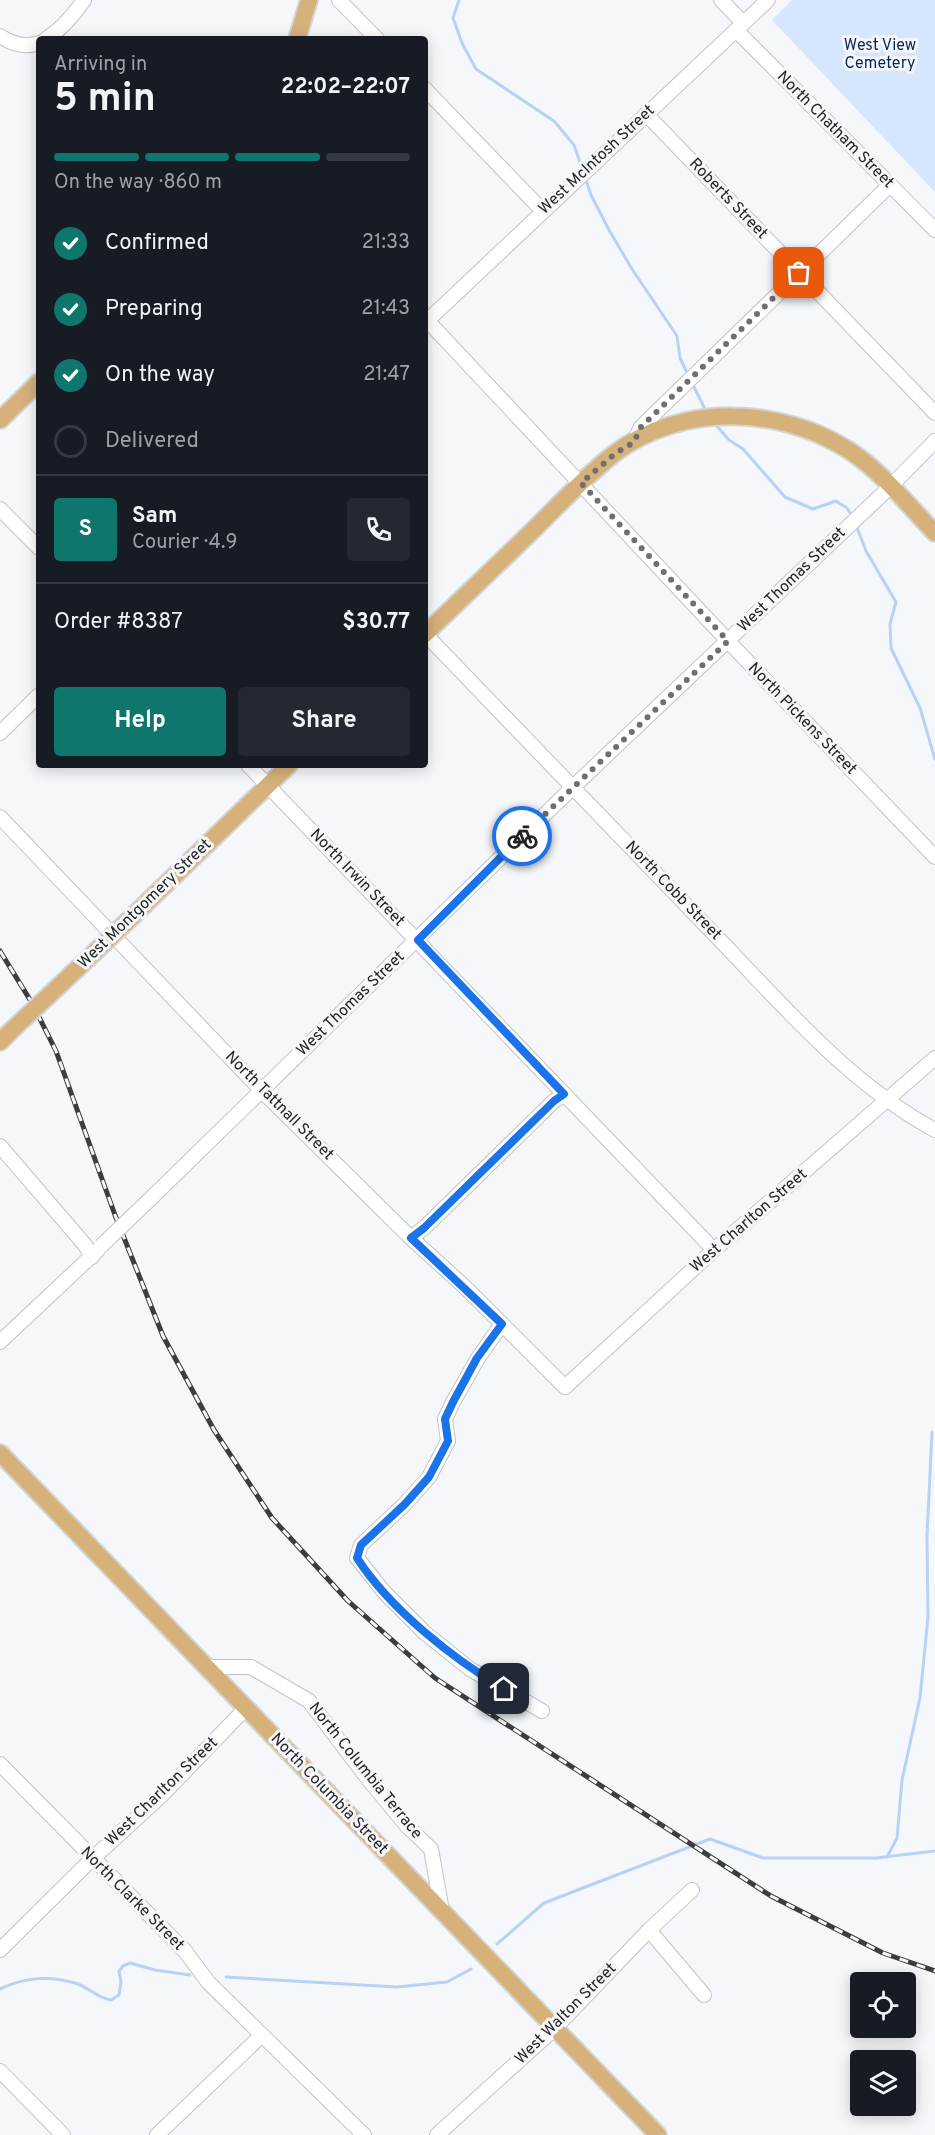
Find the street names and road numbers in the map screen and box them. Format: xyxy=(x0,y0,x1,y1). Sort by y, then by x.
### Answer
street label: North Chatham Street xyxy=(772,67,898,193)
street label: West McIntosh Street xyxy=(535,101,659,219)
street label: Roberts Street xyxy=(684,154,772,244)
street label: West Thomas Street xyxy=(734,523,850,637)
street label: North Pickens Street xyxy=(743,659,861,779)
street label: North Irwin Street xyxy=(305,825,409,931)
street label: West Montgomery Street xyxy=(74,835,216,973)
street label: North Cobb Street xyxy=(621,837,725,945)
street label: West Thomas Street xyxy=(293,947,409,1061)
street label: North Tattnall Street xyxy=(220,1047,338,1165)
street label: West Charlton Street xyxy=(686,1165,812,1277)
street label: North Columbia Terrace xyxy=(304,1699,426,1843)
street label: North Columbia Street xyxy=(266,1729,392,1859)
street label: West Charlton Street xyxy=(102,1733,222,1851)
street label: North Clarke Street xyxy=(76,1843,188,1955)
street label: West Walton Street xyxy=(511,1959,621,2069)

